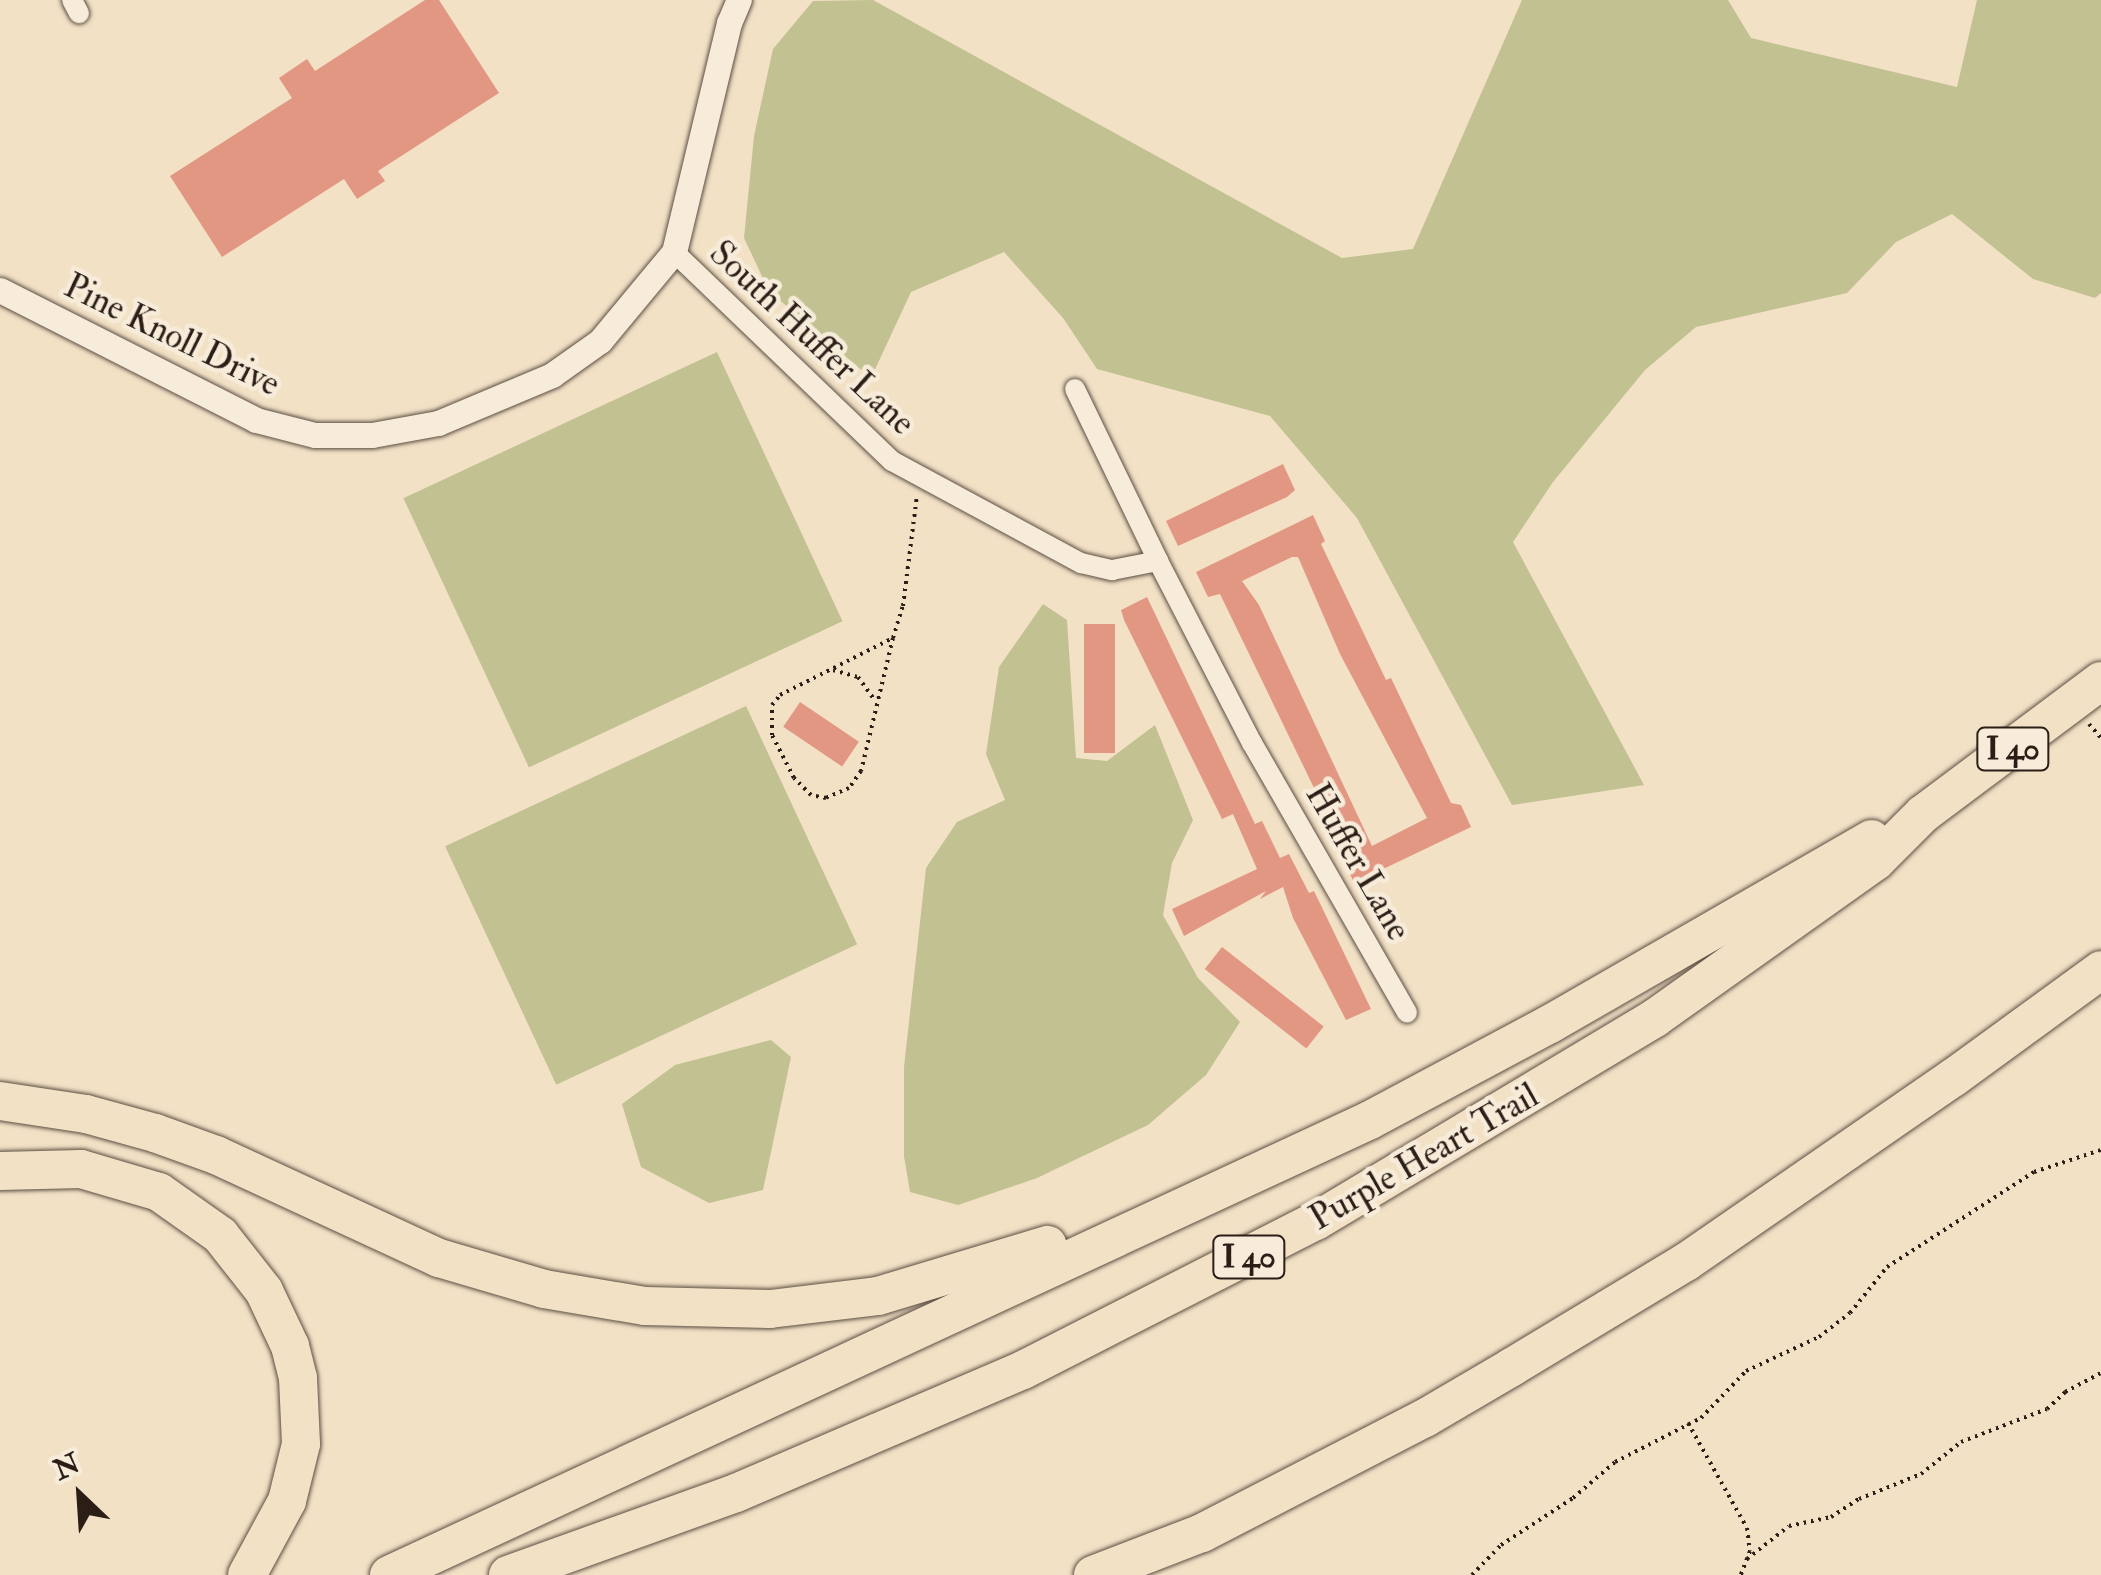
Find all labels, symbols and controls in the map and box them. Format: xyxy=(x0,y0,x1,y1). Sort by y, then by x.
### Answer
street label: South Huffer Lane xyxy=(701,232,923,444)
street label: Pine Knoll Drive xyxy=(58,265,286,405)
road number: I 40 xyxy=(1976,722,2050,776)
street label: Huffer Lane xyxy=(1296,776,1420,948)
street label: Purple Heart Trail xyxy=(1302,1075,1546,1239)
road number: I 40 xyxy=(1212,1230,1286,1284)
north arrow xyxy=(30,1445,130,1545)
text: N xyxy=(48,1446,86,1489)

